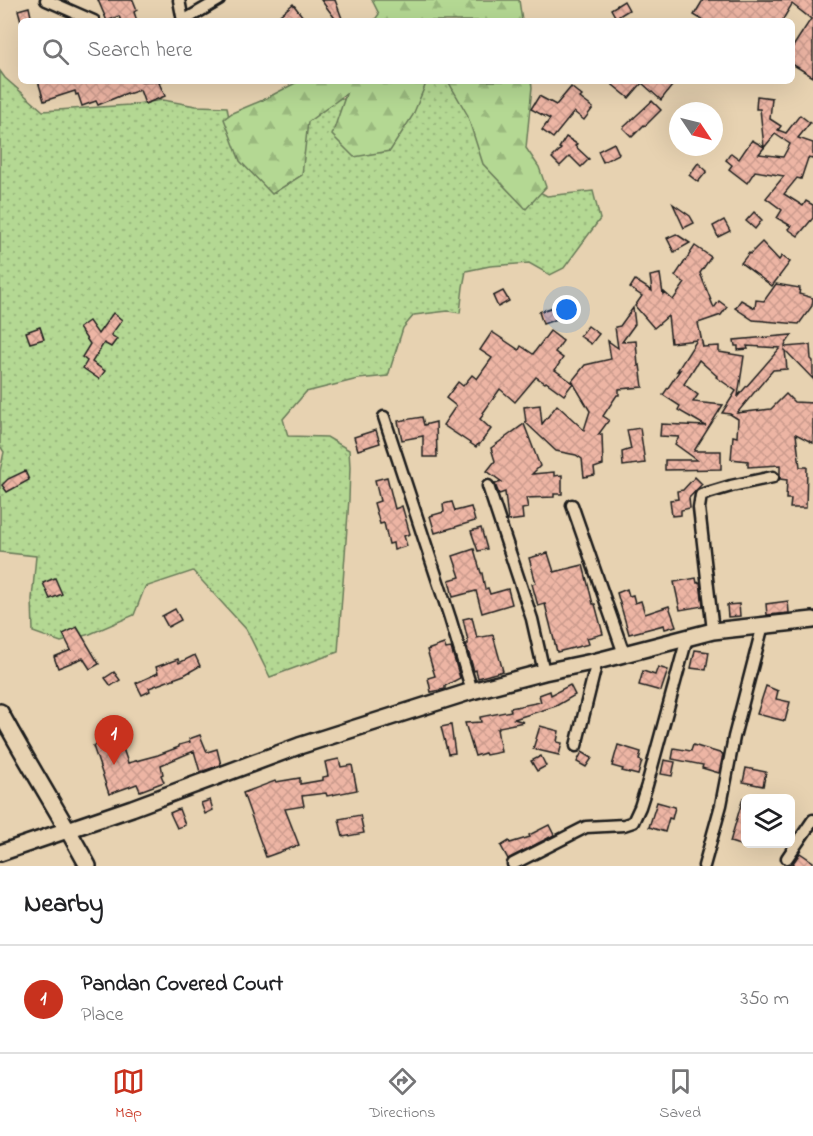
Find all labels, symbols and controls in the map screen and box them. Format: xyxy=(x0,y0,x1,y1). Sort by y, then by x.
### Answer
search box xyxy=(18,18,795,84)
icon: search xyxy=(39,35,72,68)
text: Search here xyxy=(87,35,192,67)
north arrow xyxy=(669,102,723,156)
your location xyxy=(552,295,581,324)
pin: 1 xyxy=(94,716,134,765)
map controls xyxy=(741,794,795,848)
button: layers xyxy=(741,794,795,848)
text: Nearby xyxy=(24,886,103,924)
text: Pandan Covered Court xyxy=(81,969,283,1001)
text: 1 xyxy=(40,985,47,1014)
text: 350 m xyxy=(740,985,789,1014)
text: Place xyxy=(81,1001,123,1030)
tab: Map xyxy=(112,1065,145,1125)
tab: Directions xyxy=(369,1065,435,1125)
tab: Saved xyxy=(659,1065,701,1125)

